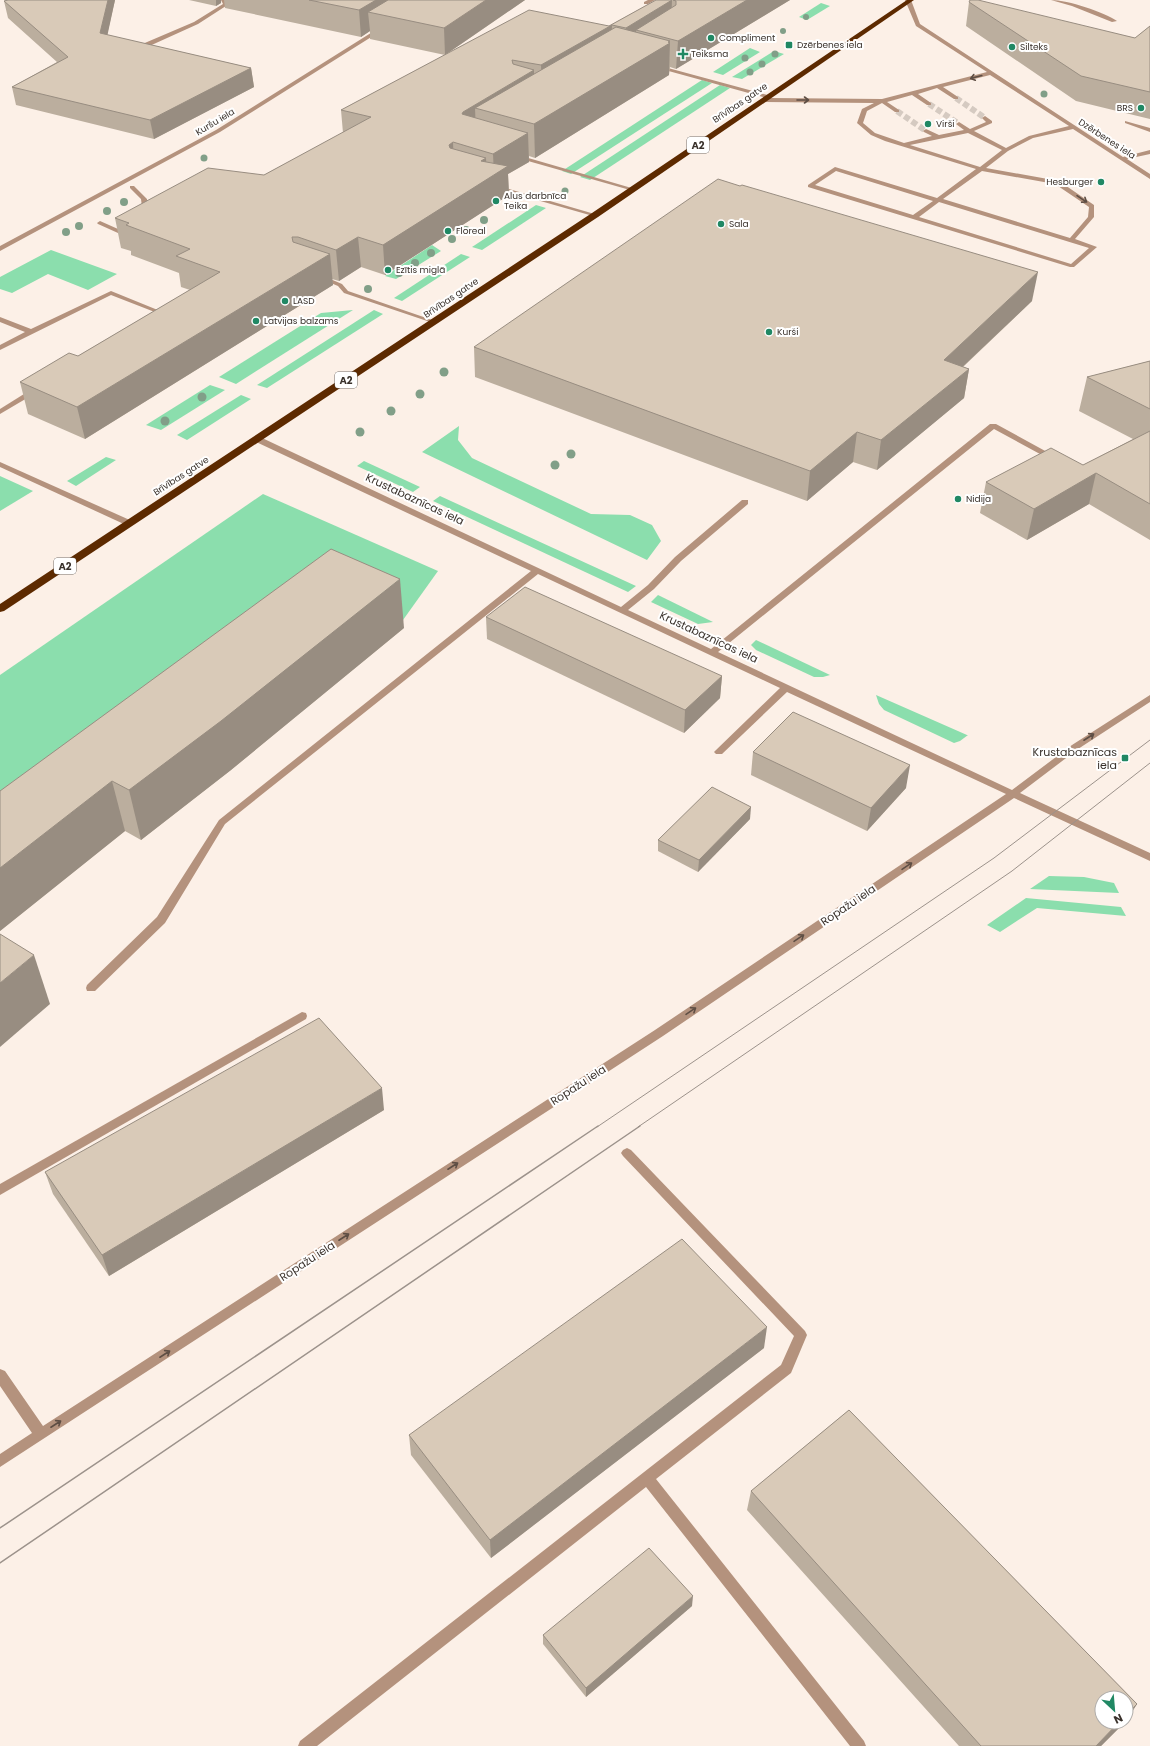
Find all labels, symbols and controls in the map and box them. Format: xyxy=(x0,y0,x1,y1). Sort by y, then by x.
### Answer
place label: Compliment xyxy=(719,32,775,44)
marker: Compliment xyxy=(706,33,716,43)
place label: Dzērbenes iela xyxy=(797,39,863,51)
marker: Dzērbenes iela xyxy=(784,40,794,50)
place label: Silteks xyxy=(1020,41,1048,53)
marker: Silteks xyxy=(1007,42,1017,52)
place label: Teiksma xyxy=(691,48,728,60)
marker: Teiksma xyxy=(678,49,688,59)
one-way arrow xyxy=(970,74,983,82)
street label: Brīvības gatve xyxy=(710,80,770,126)
one-way arrow xyxy=(796,96,809,104)
place label: BRS xyxy=(1117,102,1133,114)
marker: BRS xyxy=(1136,103,1146,113)
street label: Kuršu iela xyxy=(193,106,237,138)
street label: Dzērbenes iela xyxy=(1076,116,1138,162)
place label: Virši xyxy=(936,118,955,130)
marker: Virši xyxy=(923,119,933,129)
road number: A2 xyxy=(687,137,709,153)
place label: Hesburger xyxy=(1046,176,1094,188)
marker: Hesburger xyxy=(1096,177,1106,187)
place label: Alus darbnīca Teika xyxy=(504,190,566,212)
one-way arrow xyxy=(1076,195,1087,203)
marker: Alus darbnīca Teika xyxy=(491,196,501,206)
place label: Sala xyxy=(729,218,749,230)
marker: Sala xyxy=(716,219,726,229)
place label: Floreal xyxy=(456,225,486,237)
marker: Floreal xyxy=(443,226,453,236)
place label: Ezītis miglā xyxy=(396,264,445,276)
marker: Ezītis miglā xyxy=(383,265,393,275)
street label: Brīvības gatve xyxy=(421,275,481,321)
place label: LASD xyxy=(293,295,315,307)
marker: LASD xyxy=(280,296,290,306)
place label: Latvijas balzams xyxy=(264,315,339,327)
marker: Latvijas balzams xyxy=(251,316,261,326)
place label: Kurši xyxy=(777,326,798,338)
marker: Kurši xyxy=(764,327,774,337)
road number: A2 xyxy=(335,372,357,388)
street label: Brīvības gatve xyxy=(151,453,211,498)
street label: Krustabaznīcas iela xyxy=(363,469,467,529)
place label: Nidija xyxy=(966,493,991,505)
marker: Nidija xyxy=(953,494,963,504)
road number: A2 xyxy=(54,558,76,574)
street label: Krustabaznīcas iela xyxy=(657,607,761,667)
one-way arrow xyxy=(1083,733,1095,741)
place label: Krustabaznīcas iela xyxy=(1033,744,1117,773)
marker: Krustabaznīcas iela xyxy=(1120,753,1130,763)
one-way arrow xyxy=(901,861,913,869)
street label: Ropažu iela xyxy=(817,881,879,929)
one-way arrow xyxy=(793,934,804,942)
one-way arrow xyxy=(685,1007,696,1015)
street label: Ropažu iela xyxy=(547,1061,609,1109)
one-way arrow xyxy=(448,1162,459,1170)
one-way arrow xyxy=(339,1233,350,1241)
street label: Ropažu iela xyxy=(276,1237,338,1285)
one-way arrow xyxy=(159,1349,171,1357)
one-way arrow xyxy=(50,1420,62,1428)
north arrow xyxy=(1094,1690,1134,1730)
text: N xyxy=(1111,1710,1126,1728)

